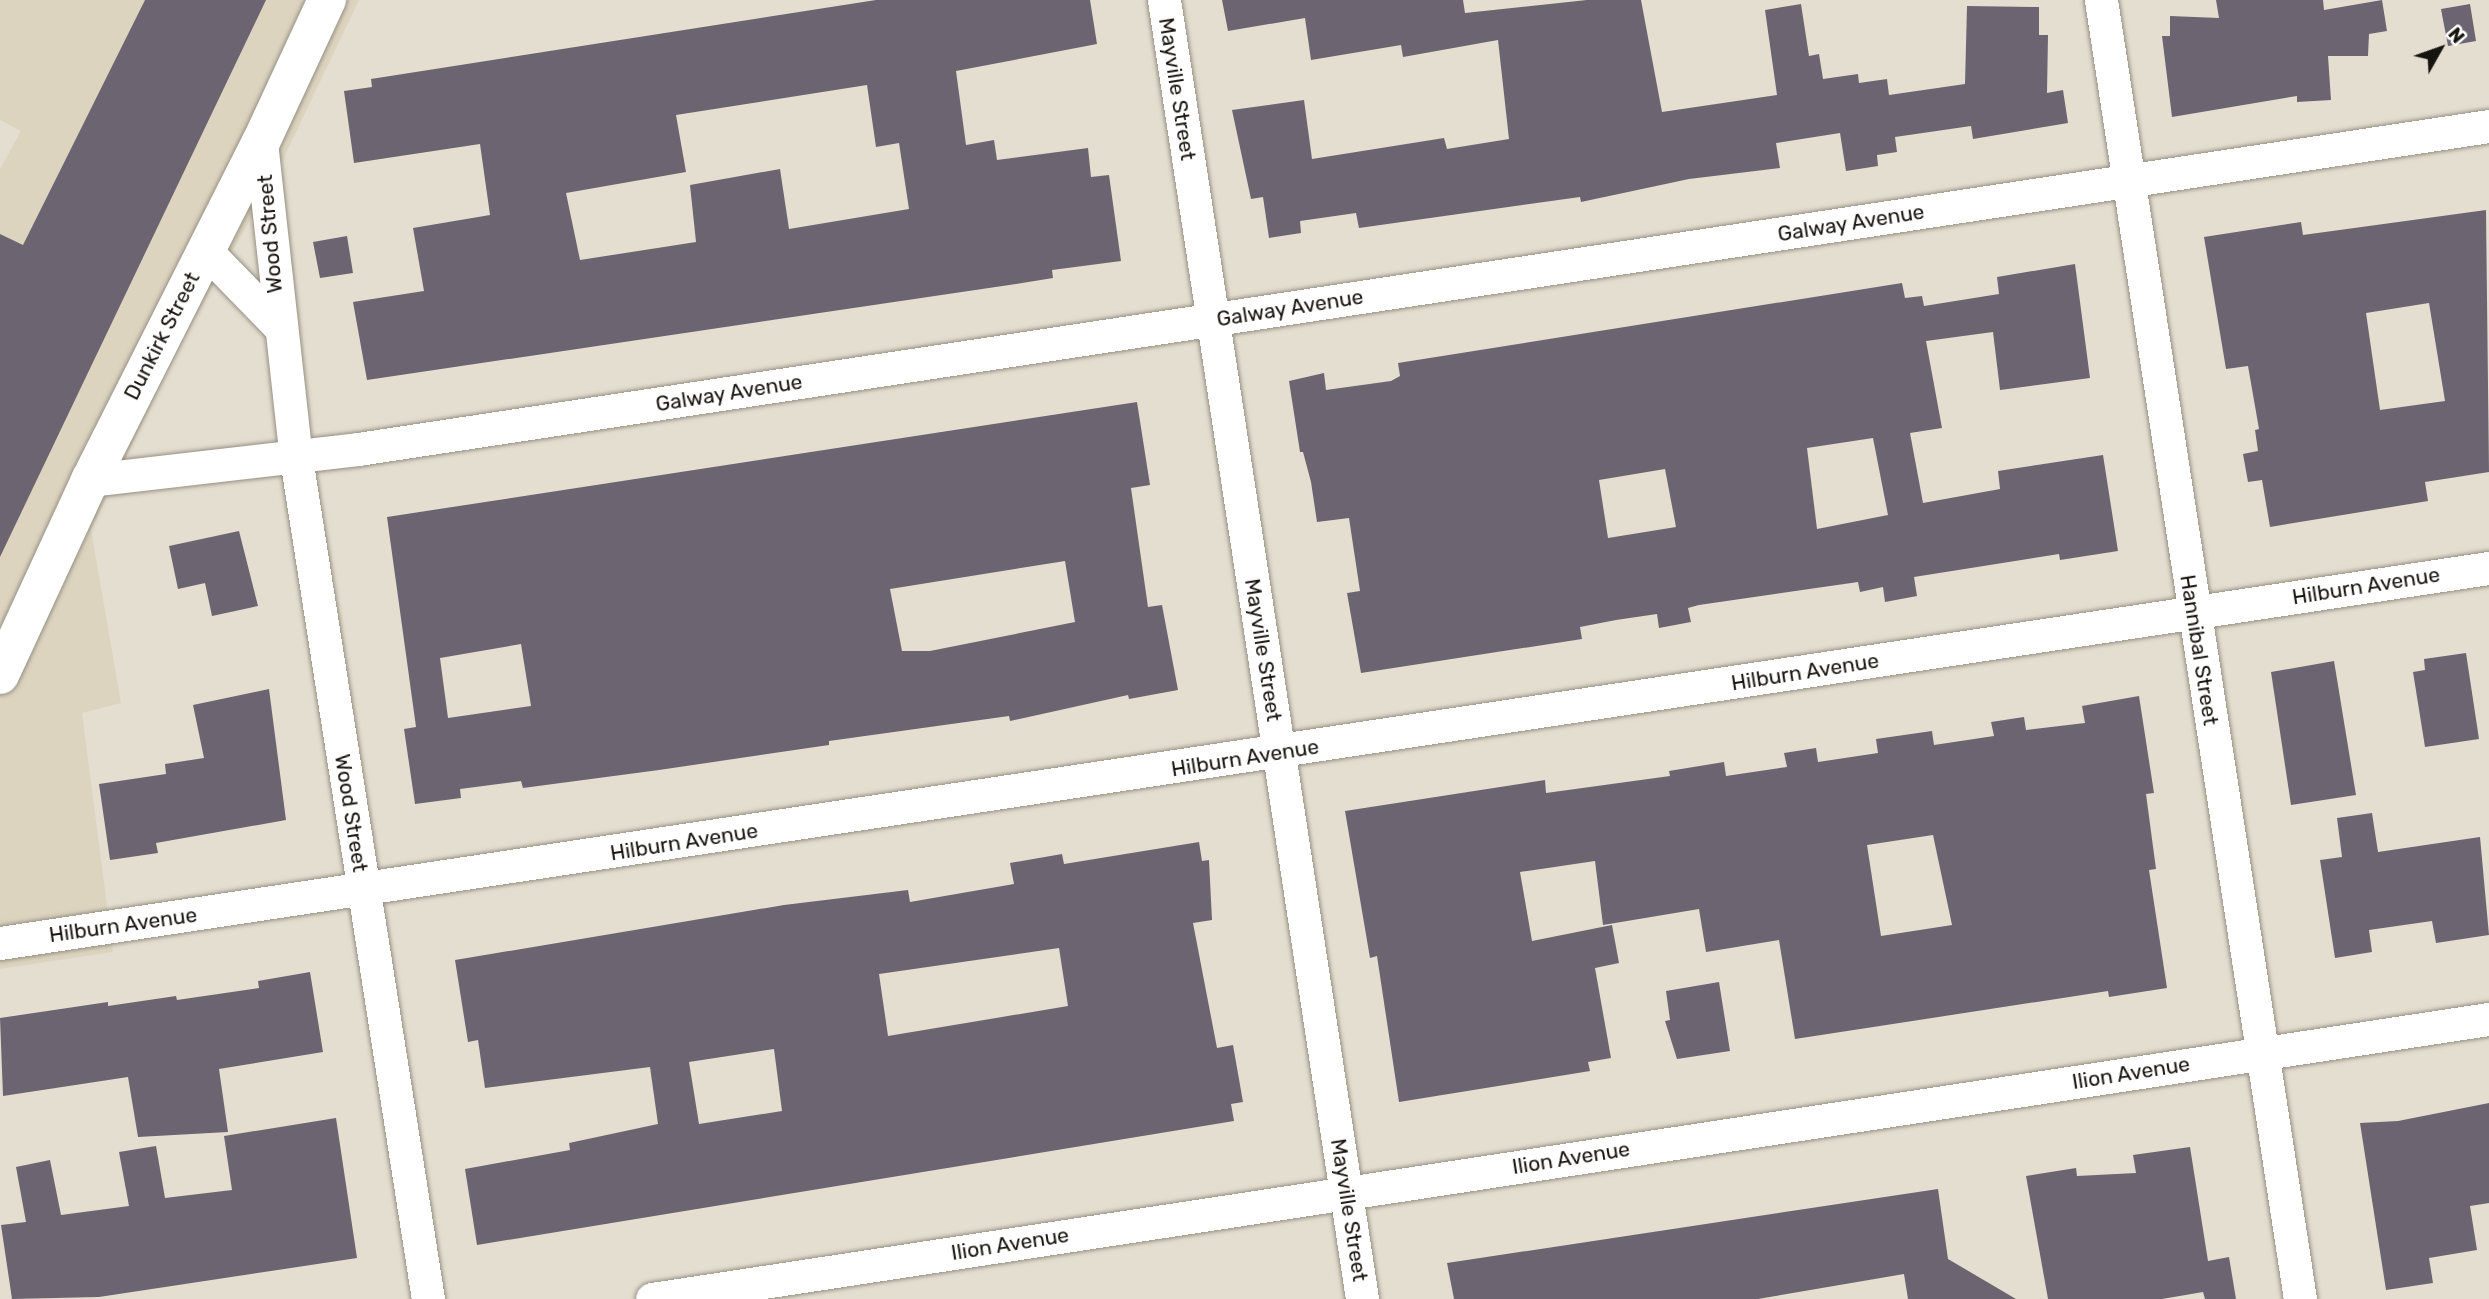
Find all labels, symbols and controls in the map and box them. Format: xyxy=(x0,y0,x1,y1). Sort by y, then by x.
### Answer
north arrow xyxy=(2405,14,2475,84)
street label: Mayville Street xyxy=(1153,16,1201,162)
text: N xyxy=(2443,23,2470,48)
street label: Wood Street xyxy=(252,174,288,294)
street label: Galway Avenue xyxy=(1775,199,1927,247)
street label: Dunkirk Street xyxy=(119,268,205,404)
street label: Galway Avenue xyxy=(1214,284,1366,332)
street label: Galway Avenue xyxy=(653,369,805,417)
street label: Hilburn Avenue xyxy=(2290,562,2442,610)
street label: Hannibal Street xyxy=(2175,573,2223,727)
street label: Mayville Street xyxy=(1239,577,1287,723)
street label: Hilburn Avenue xyxy=(1729,648,1881,696)
street label: Hilburn Avenue xyxy=(1169,734,1321,782)
street label: Wood Street xyxy=(329,752,373,874)
street label: Hilburn Avenue xyxy=(608,818,760,866)
street label: Hilburn Avenue xyxy=(47,902,199,948)
street label: Ilion Avenue xyxy=(2070,1051,2192,1095)
street label: Ilion Avenue xyxy=(1510,1136,1632,1180)
street label: Mayville Street xyxy=(1325,1137,1373,1283)
street label: Ilion Avenue xyxy=(949,1222,1071,1266)

